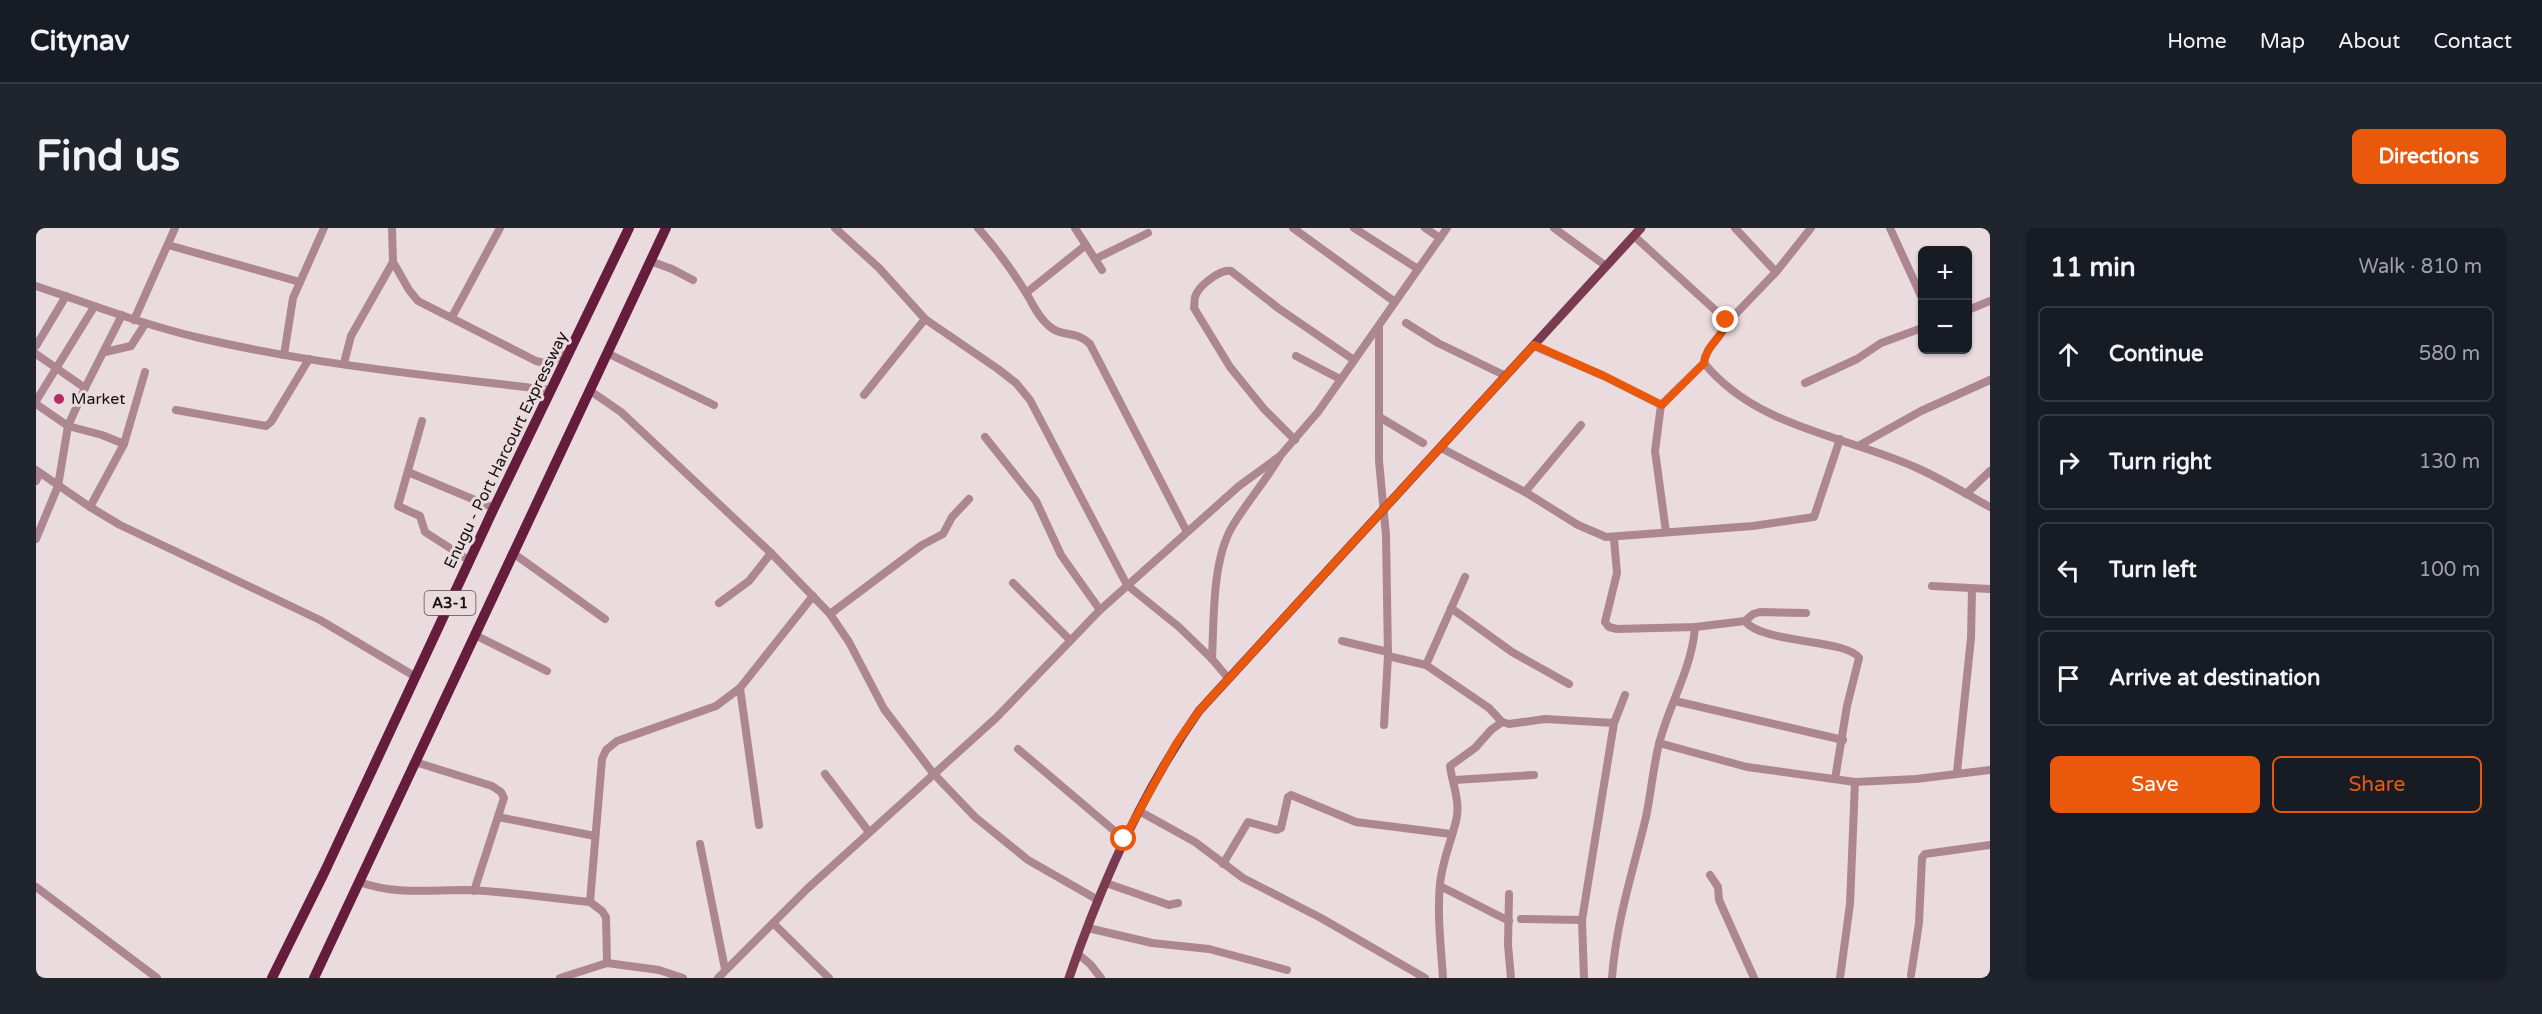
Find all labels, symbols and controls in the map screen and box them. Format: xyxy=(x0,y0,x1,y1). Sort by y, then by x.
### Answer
text: Citynav xyxy=(30,24,129,58)
text: Home xyxy=(2167,29,2227,54)
text: Map xyxy=(2260,29,2305,54)
text: About xyxy=(2338,29,2400,54)
text: Contact xyxy=(2433,29,2512,54)
button: Directions xyxy=(2352,129,2506,184)
text: Find us xyxy=(36,131,180,182)
map controls xyxy=(1918,246,1972,354)
button: + xyxy=(1918,246,1972,300)
text: 11 min xyxy=(2050,252,2136,283)
text: Walk · 810 m xyxy=(2359,255,2482,279)
button: − xyxy=(1918,300,1972,354)
route end xyxy=(1712,306,1738,332)
street label: Enugu - Port Harcourt Expressway xyxy=(440,328,572,572)
icon: ahead xyxy=(2052,338,2085,371)
text: Continue xyxy=(2109,341,2204,367)
text: 580 m xyxy=(2419,342,2480,366)
place label: Market xyxy=(71,389,125,409)
marker: Market xyxy=(52,392,66,406)
icon: right xyxy=(2052,446,2085,479)
text: Turn right xyxy=(2109,449,2211,475)
text: 130 m xyxy=(2419,450,2480,474)
icon: left xyxy=(2052,554,2085,587)
text: Turn left xyxy=(2109,557,2197,583)
text: 100 m xyxy=(2419,558,2480,582)
road number: A3-1 xyxy=(424,591,476,615)
icon: arrive xyxy=(2052,662,2085,695)
text: Arrive at destination xyxy=(2109,665,2320,691)
button: Save xyxy=(2050,756,2260,813)
button: Share xyxy=(2272,756,2482,813)
route start xyxy=(1110,825,1136,851)

